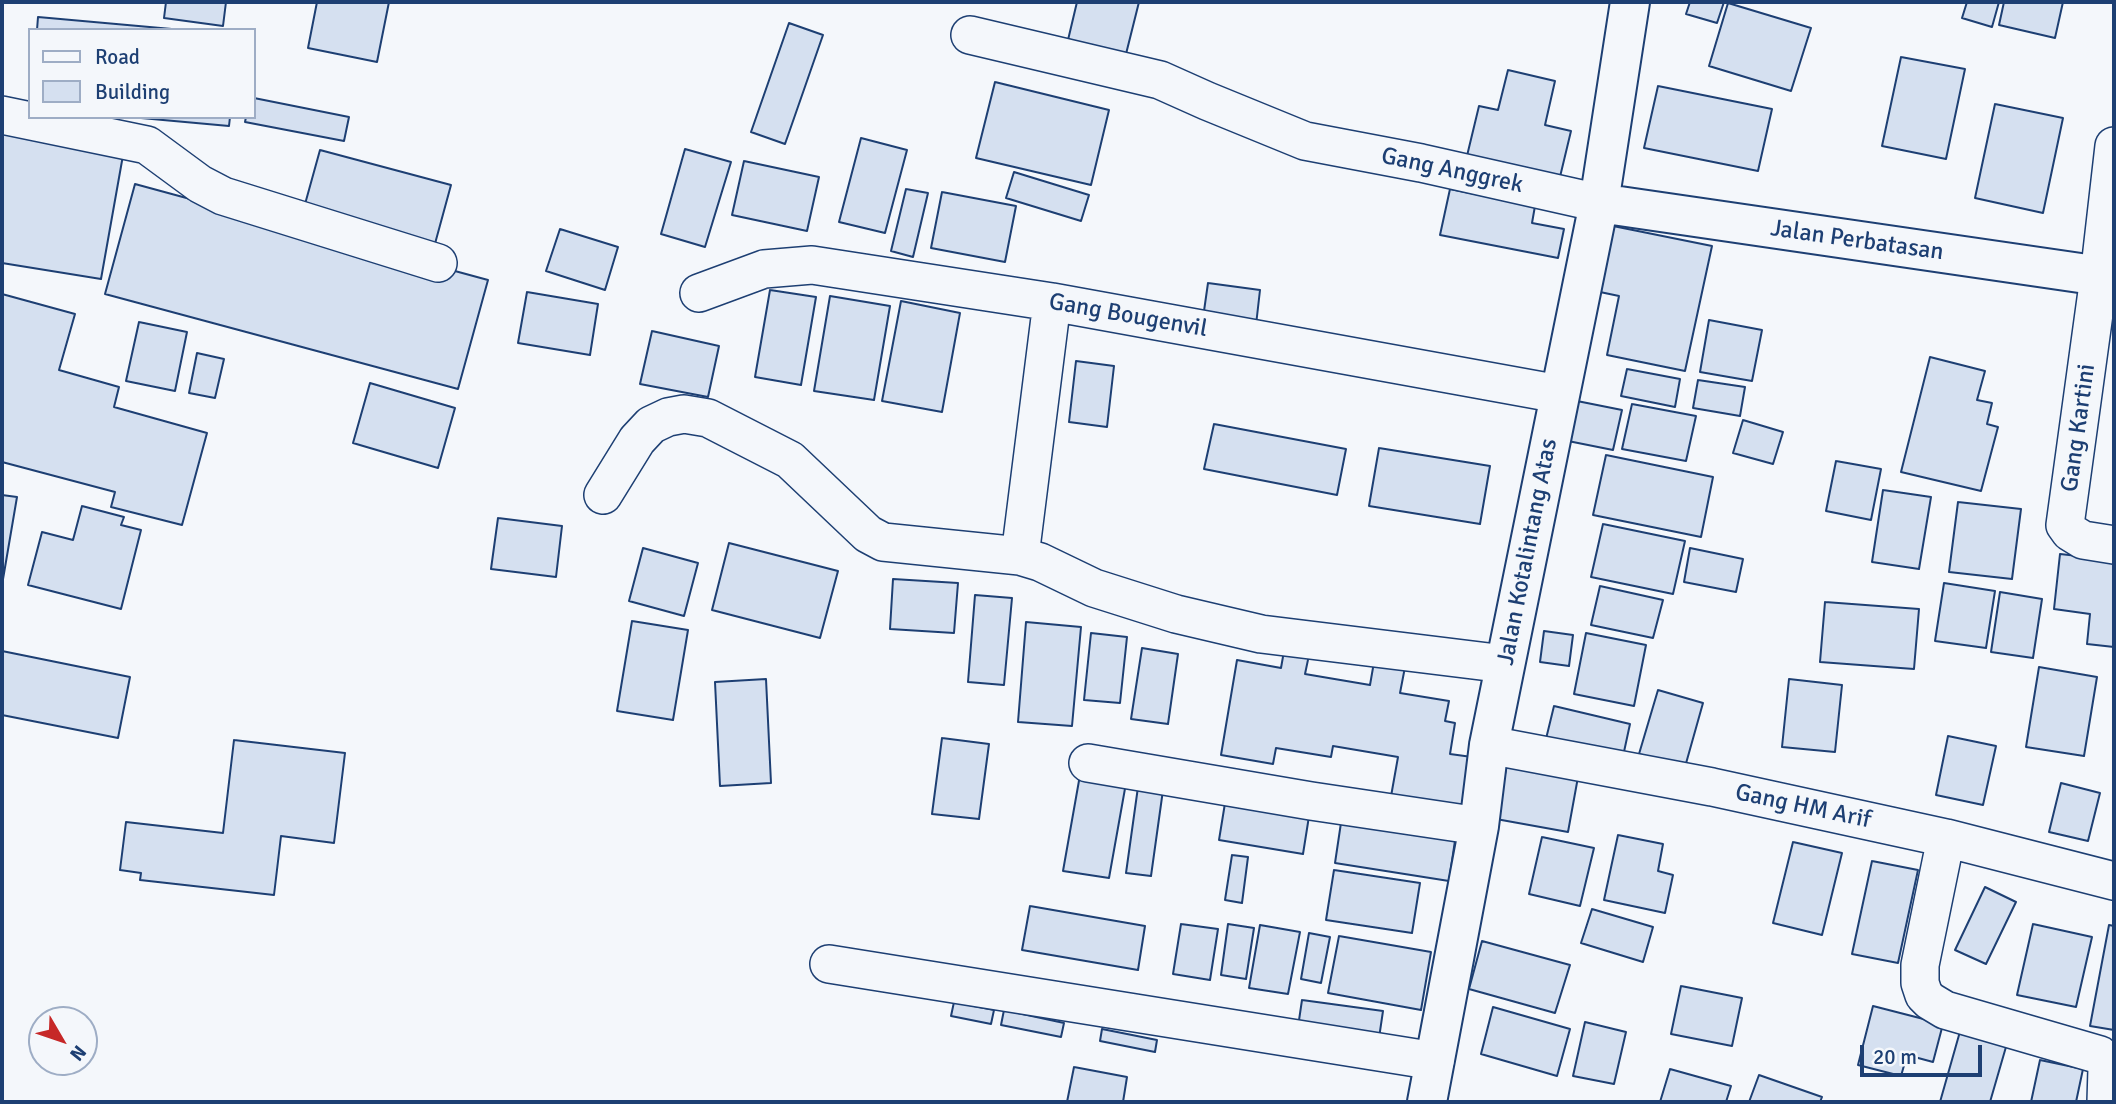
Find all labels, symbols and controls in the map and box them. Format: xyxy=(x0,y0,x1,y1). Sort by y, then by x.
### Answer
legend xyxy=(28,28,256,119)
text: Road xyxy=(95,44,140,70)
text: Building xyxy=(95,79,170,105)
street label: Gang Anggrek xyxy=(1378,142,1526,200)
street label: Jalan Perbatasan xyxy=(1769,215,1945,267)
street label: Gang Bougenvil xyxy=(1047,288,1209,344)
street label: Gang Kartini xyxy=(2056,362,2102,494)
street label: Jalan Kotalintang Atas xyxy=(1492,436,1564,668)
street label: Gang HM Arif xyxy=(1733,779,1873,835)
north arrow xyxy=(28,1006,98,1076)
scale bar xyxy=(1864,1030,1986,1074)
text: N xyxy=(64,1040,91,1066)
text: 20 m xyxy=(1873,1044,1917,1070)

